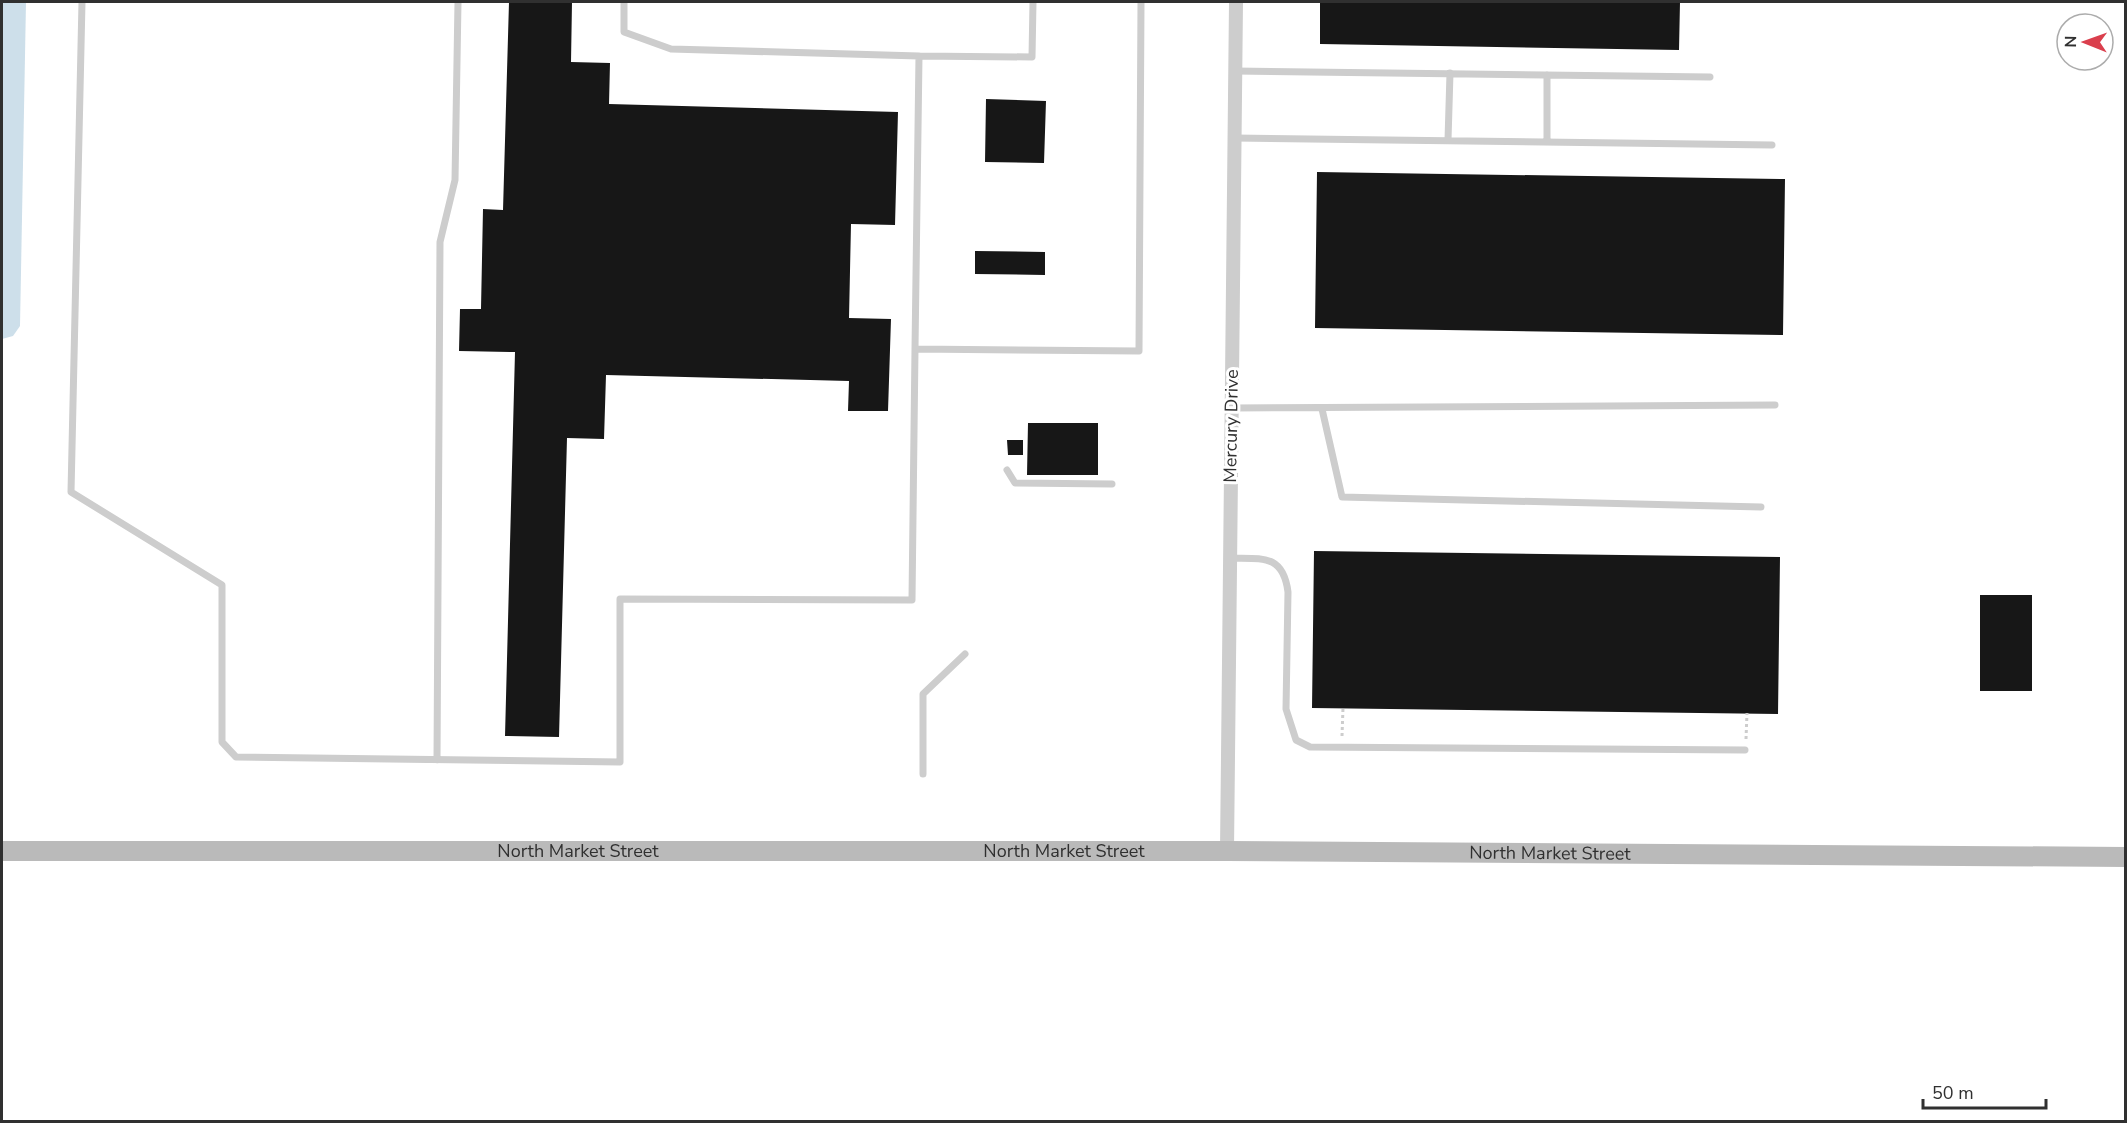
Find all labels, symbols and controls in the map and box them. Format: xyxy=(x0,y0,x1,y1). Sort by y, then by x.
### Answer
north arrow xyxy=(2055,12,2115,72)
text: N xyxy=(2060,36,2082,48)
street label: Mercury Drive xyxy=(1218,369,1244,483)
street label: North Market Street xyxy=(497,839,659,863)
street label: North Market Street xyxy=(983,839,1145,863)
street label: North Market Street xyxy=(1469,841,1631,866)
scale bar xyxy=(1923,1072,2046,1110)
text: 50 m xyxy=(1932,1081,1974,1105)

